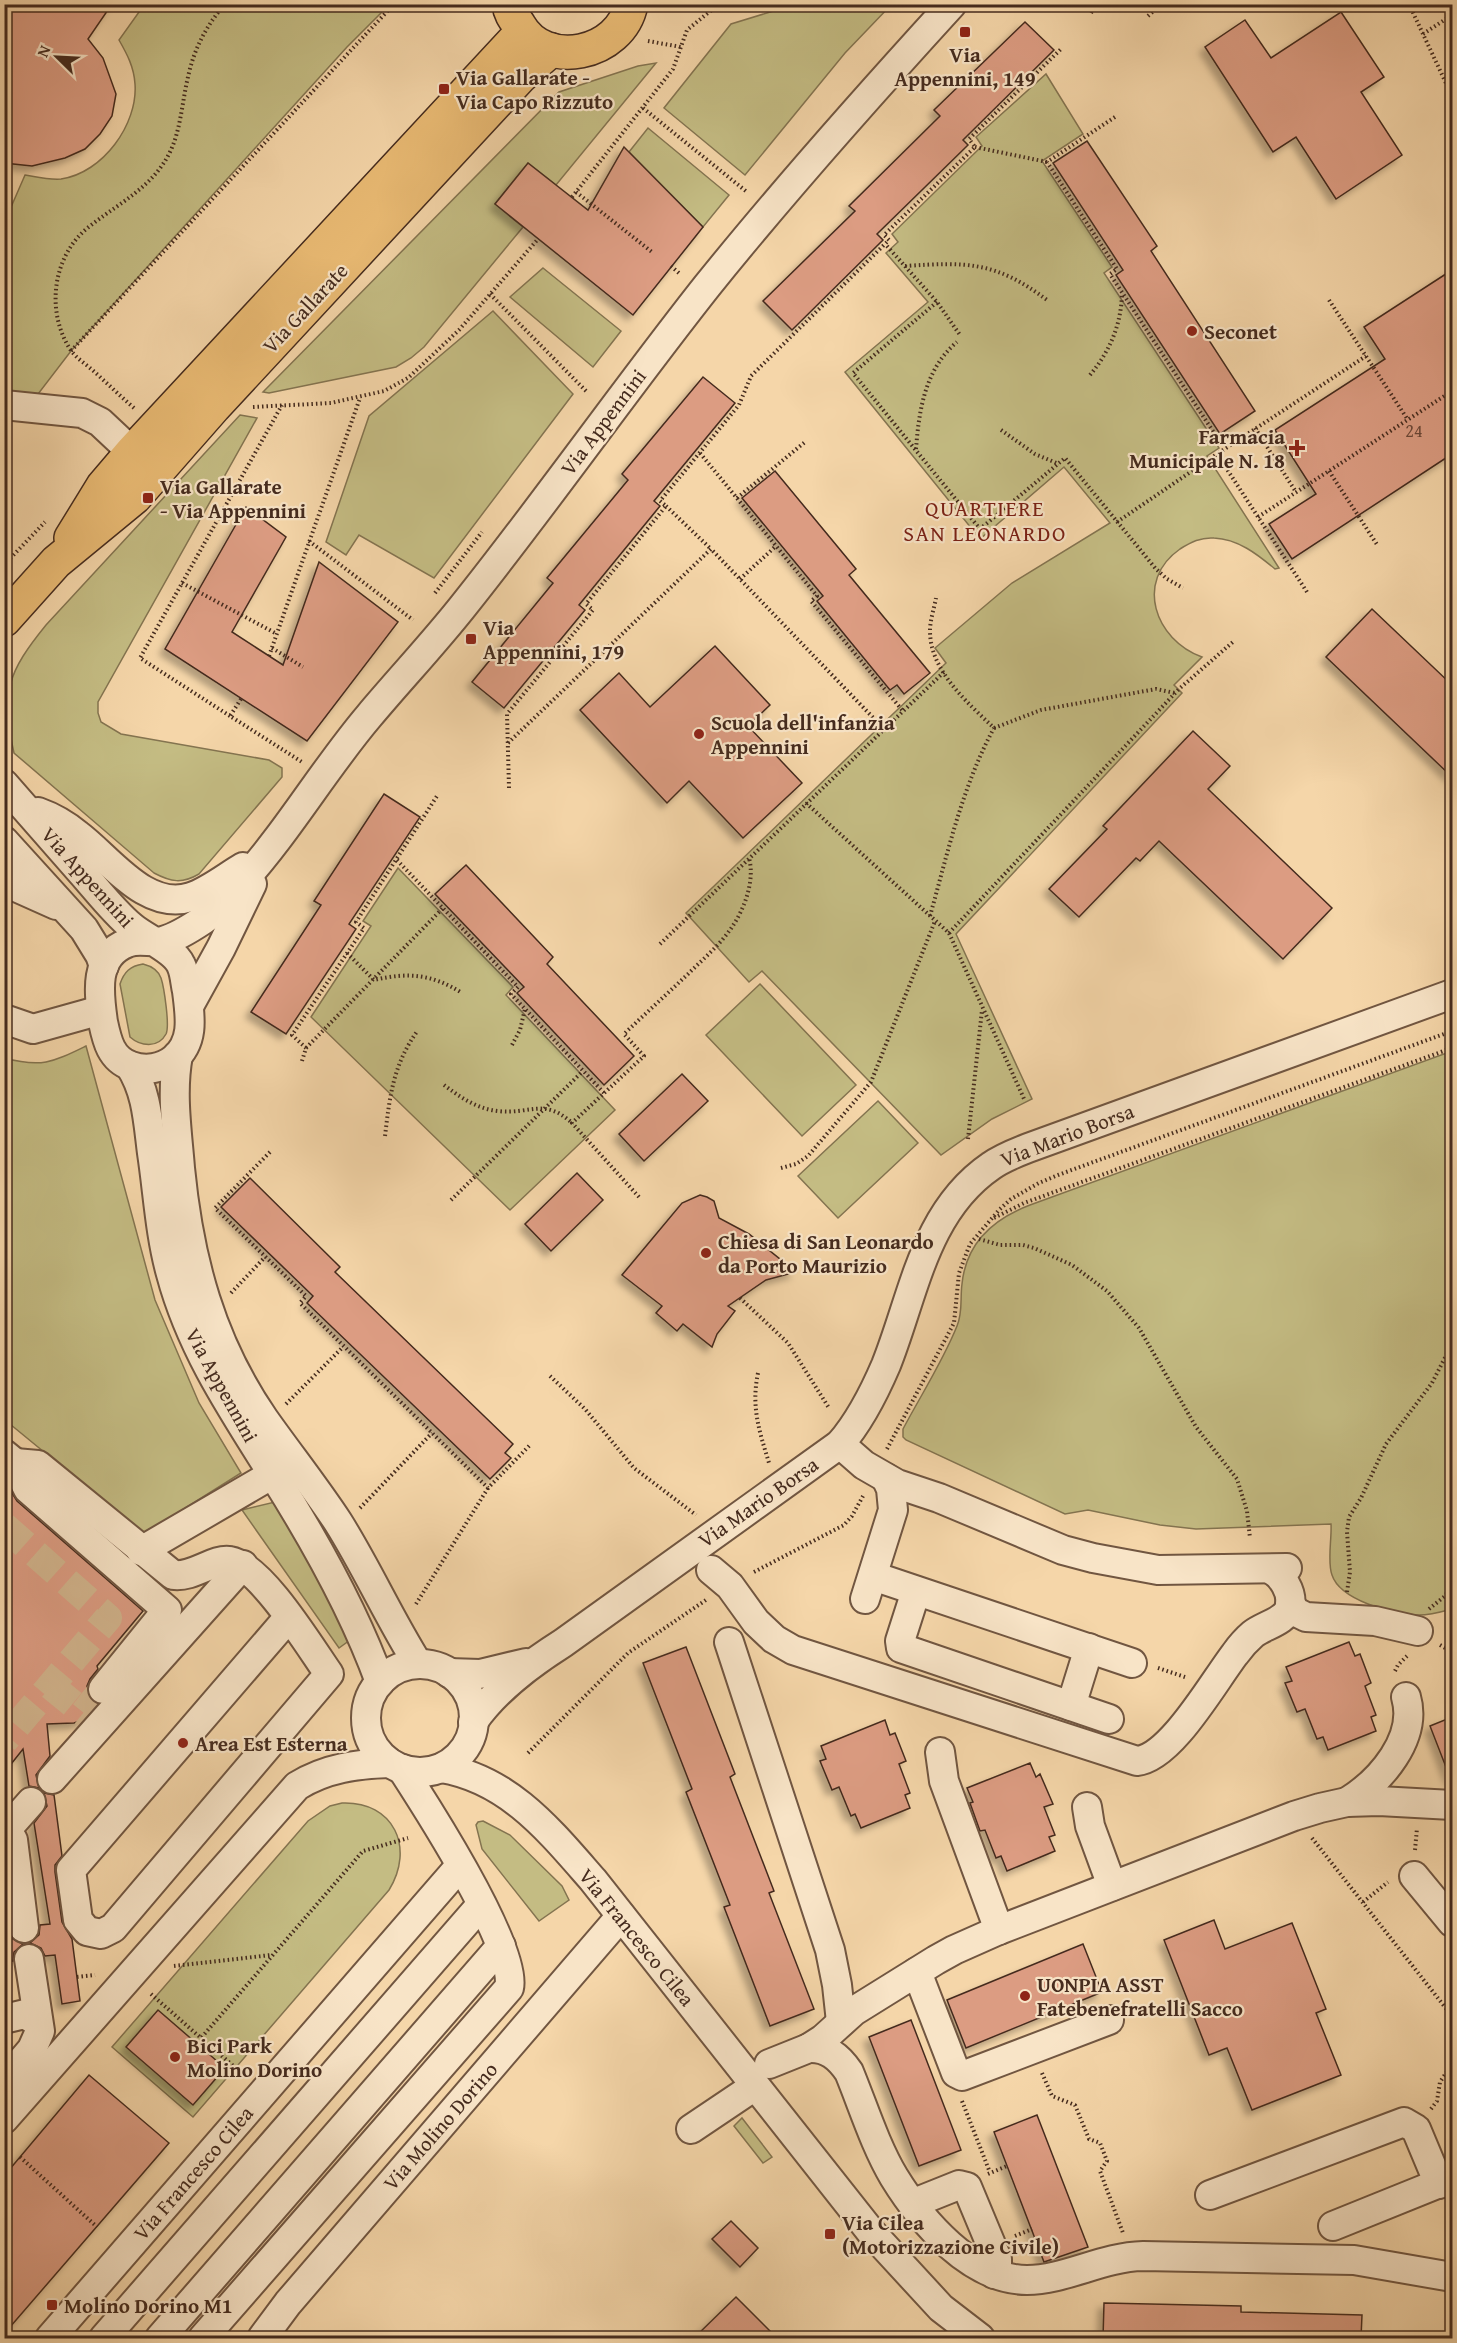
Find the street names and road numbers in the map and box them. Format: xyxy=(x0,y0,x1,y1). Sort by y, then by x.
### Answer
street label: Via Gallarate xyxy=(255,256,355,360)
street label: Via Appennini xyxy=(553,362,654,482)
street label: Via Appennini xyxy=(34,820,142,934)
street label: Via Mario Borsa xyxy=(996,1095,1138,1175)
street label: Via Appennini xyxy=(178,1322,266,1448)
street label: Via Mario Borsa xyxy=(691,1449,825,1555)
street label: Via Francesco Cilea xyxy=(572,1861,703,2013)
street label: Via Molino Dorino xyxy=(375,2055,505,2197)
street label: Via Francesco Cilea xyxy=(126,2099,260,2247)

